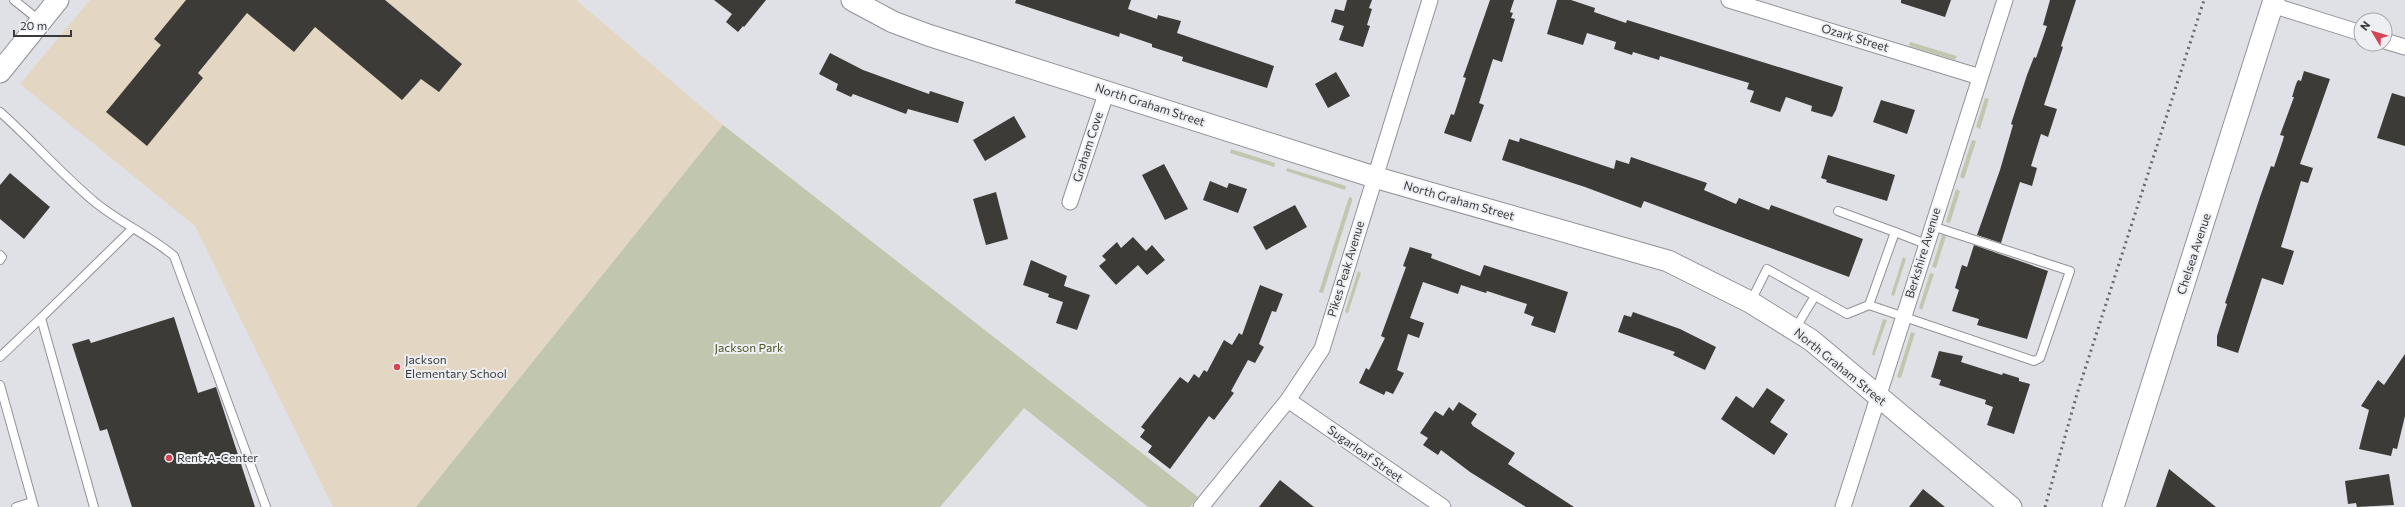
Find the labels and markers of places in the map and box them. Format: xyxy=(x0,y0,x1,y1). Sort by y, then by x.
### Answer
place label: Jackson Elementary School xyxy=(405,352,507,380)
marker: Jackson Elementary School xyxy=(392,362,402,372)
place label: Rent-A-Center xyxy=(177,450,258,464)
marker: Rent-A-Center xyxy=(164,453,174,463)

